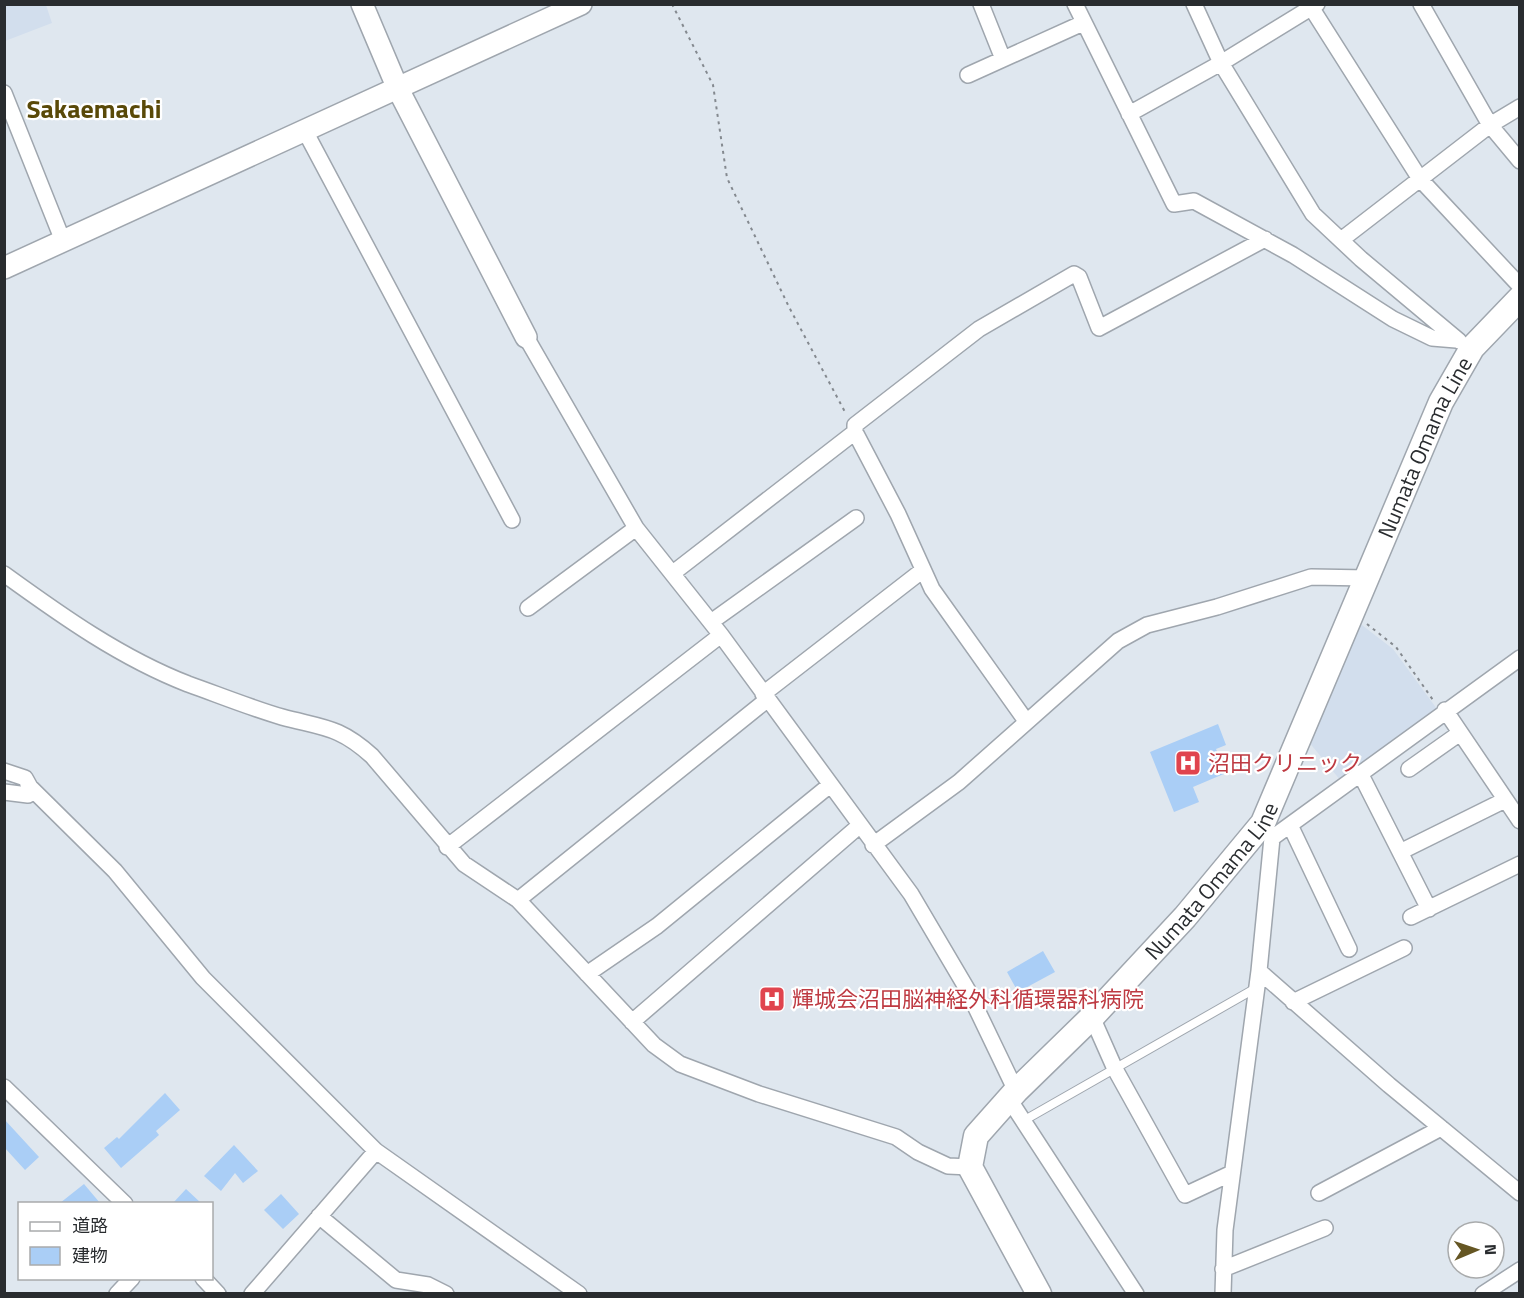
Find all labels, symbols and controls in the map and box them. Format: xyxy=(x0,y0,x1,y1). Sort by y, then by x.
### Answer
district label: Sakaemachi xyxy=(26,89,162,128)
street label: Numata Omama Line xyxy=(1368,350,1481,543)
place label: 沼田クリニック xyxy=(1208,746,1362,780)
hospital icon: 沼田クリニック xyxy=(1173,748,1203,778)
street label: Numata Omama Line xyxy=(1136,797,1287,967)
place label: 輝城会沼田脳神経外科循環器科病院 xyxy=(792,982,1144,1016)
hospital icon: 輝城会沼田脳神経外科循環器科病院 xyxy=(757,984,787,1014)
legend xyxy=(18,1202,213,1280)
text: 道路 xyxy=(72,1212,108,1239)
north arrow xyxy=(1446,1220,1506,1280)
text: 建物 xyxy=(72,1242,108,1269)
text: N xyxy=(1479,1244,1503,1255)

